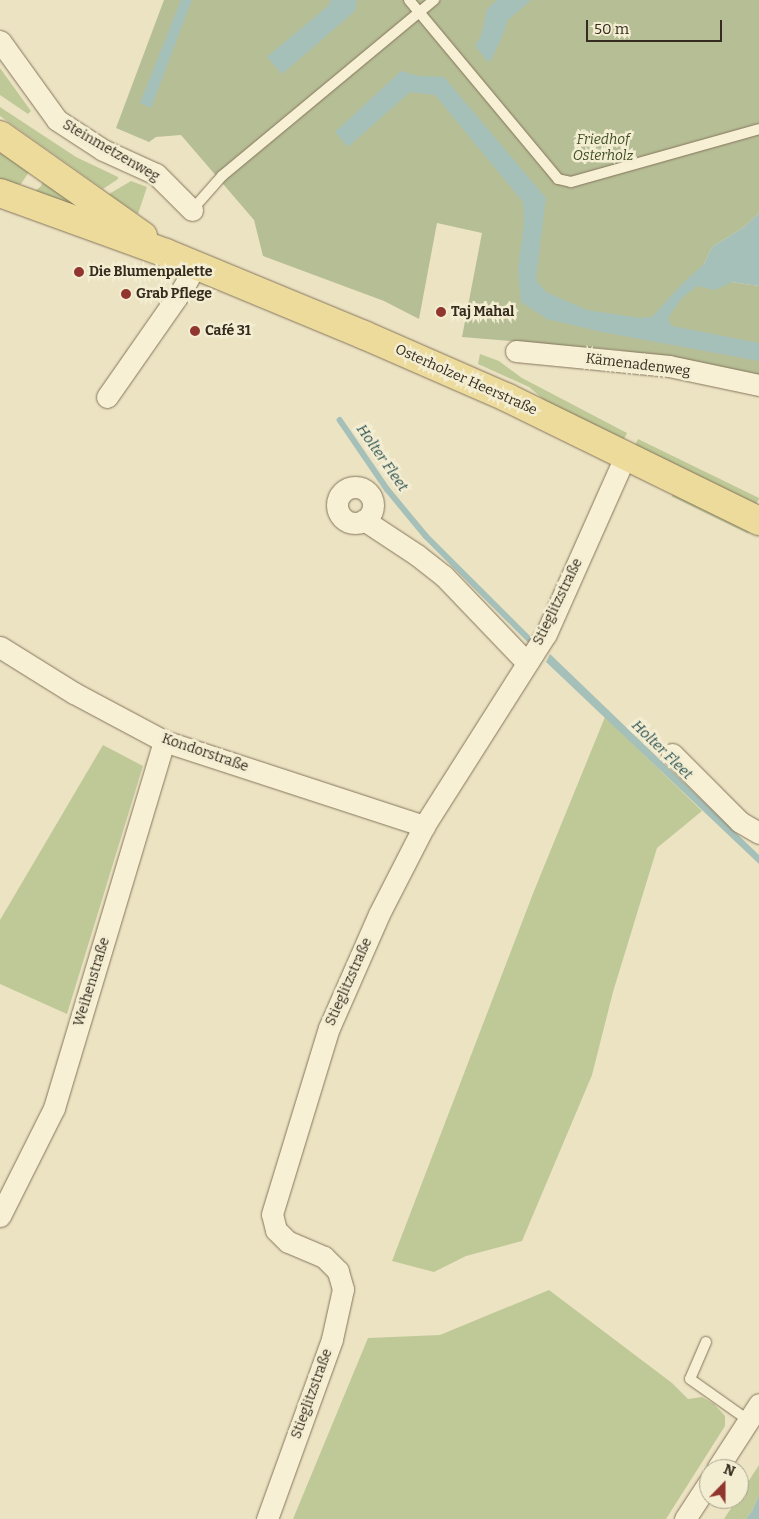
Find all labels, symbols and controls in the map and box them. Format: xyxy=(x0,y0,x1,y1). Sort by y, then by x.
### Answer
scale bar xyxy=(589,10,725,42)
text: 50 m xyxy=(594,20,629,38)
street label: Steinmetzenweg xyxy=(60,116,162,186)
park label: Friedhof Osterholz xyxy=(573,132,633,164)
place label: Die Blumenpalette xyxy=(89,264,213,280)
marker: Die Blumenpalette xyxy=(73,266,85,278)
place label: Grab Pflege xyxy=(136,286,212,302)
marker: Grab Pflege xyxy=(120,288,132,300)
place label: Taj Mahal xyxy=(451,304,514,320)
marker: Taj Mahal xyxy=(435,306,447,318)
place label: Café 31 xyxy=(205,323,251,339)
marker: Café 31 xyxy=(189,325,201,337)
street label: Osterholzer Heerstraße xyxy=(392,341,540,419)
street label: Kämenadenweg xyxy=(585,350,691,380)
water label: Holter Fleet xyxy=(352,421,412,495)
street label: Stieglitzstraße xyxy=(530,556,586,648)
water label: Holter Fleet xyxy=(628,716,696,784)
street label: Kondorstraße xyxy=(160,730,250,776)
street label: Weihenstraße xyxy=(70,935,114,1029)
street label: Stieglitzstraße xyxy=(322,935,376,1029)
street label: Stieglitzstraße xyxy=(288,1347,336,1441)
north arrow xyxy=(699,1459,749,1509)
text: N xyxy=(721,1461,738,1480)

